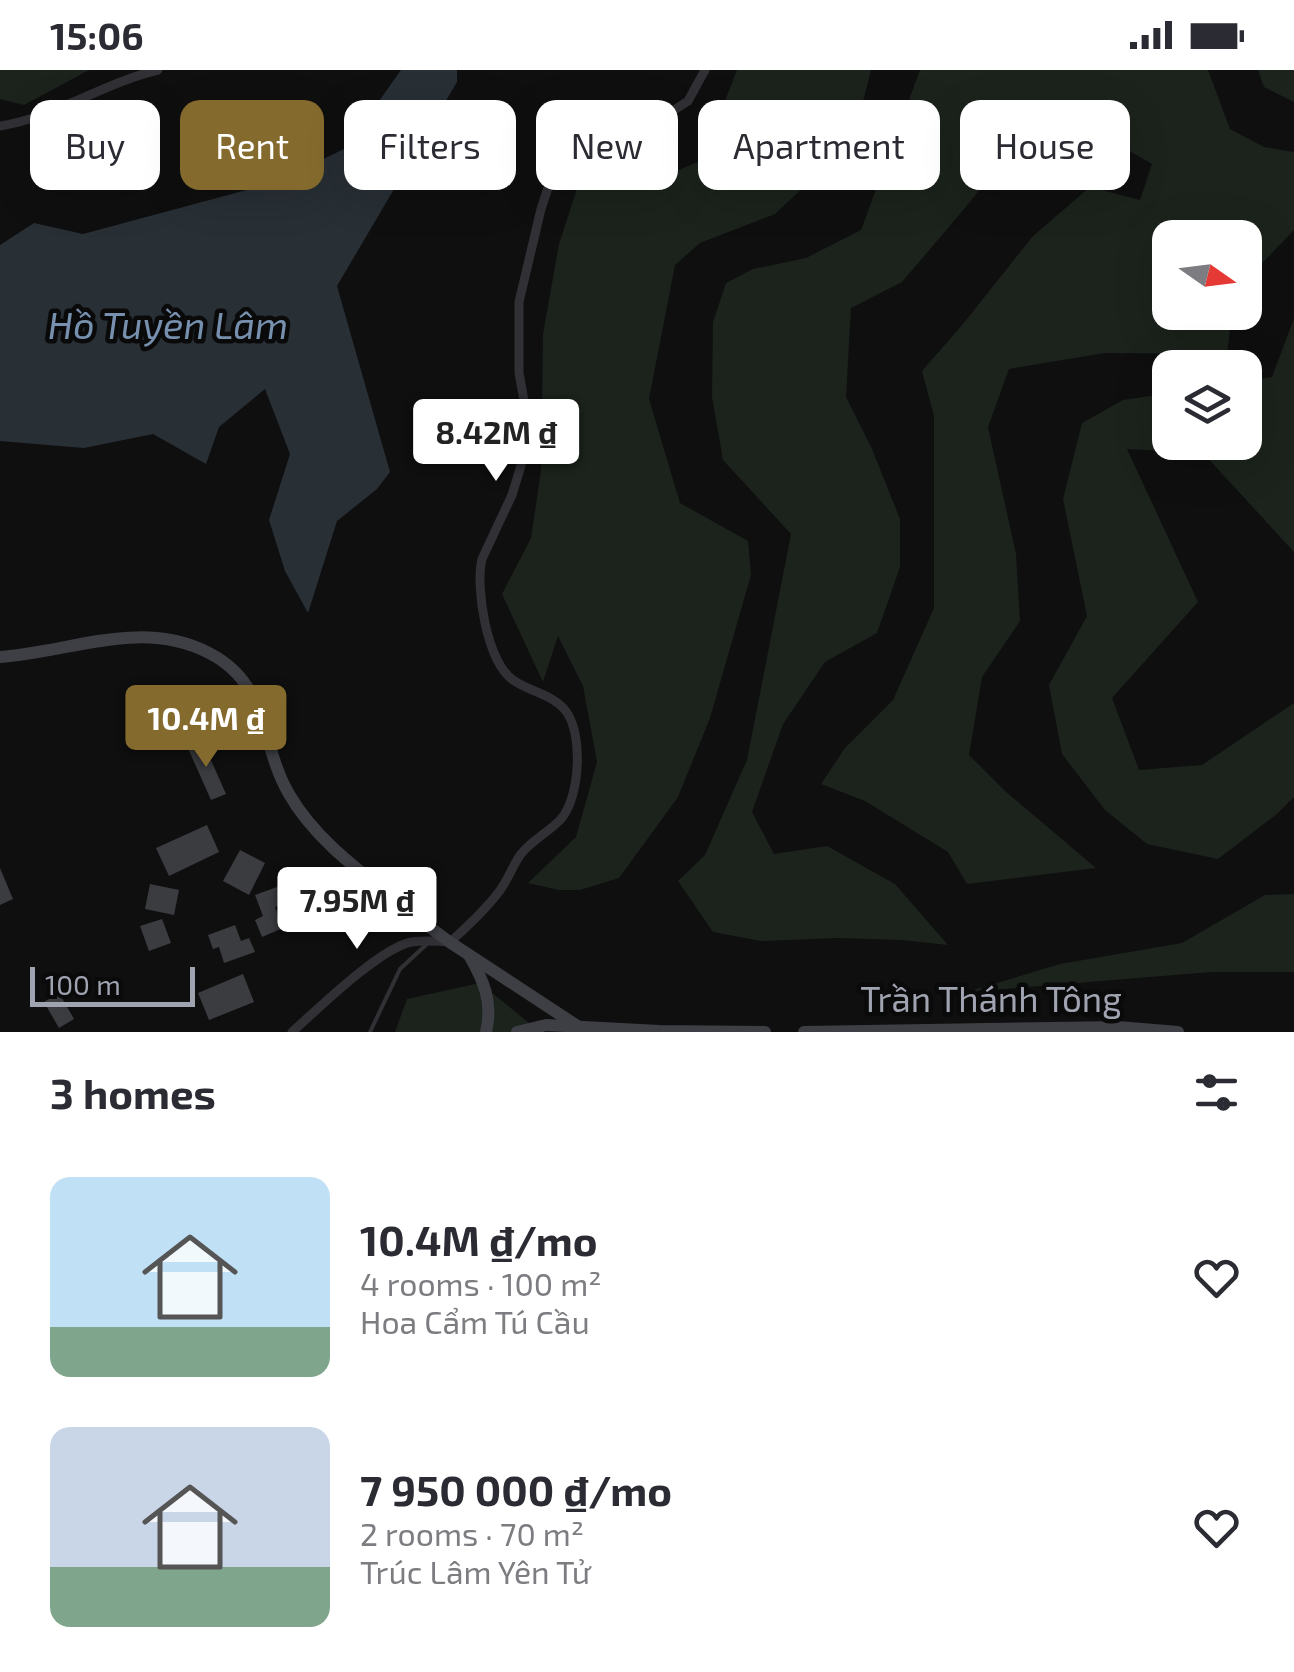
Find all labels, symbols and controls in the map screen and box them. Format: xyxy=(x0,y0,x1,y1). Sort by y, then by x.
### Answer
text: 15:06 xyxy=(50,12,144,58)
chip: Buy xyxy=(30,100,160,190)
chip: Rent xyxy=(180,100,324,190)
chip: Filters xyxy=(344,100,516,190)
chip: New xyxy=(536,100,678,190)
chip: Apartment xyxy=(698,100,940,190)
chip: House xyxy=(960,100,1130,190)
north arrow xyxy=(1152,220,1262,330)
map controls xyxy=(1152,220,1262,460)
water label: Hồ Tuyền Lâm xyxy=(48,301,288,347)
button: layers xyxy=(1152,350,1262,460)
pin: 8.42M ₫ xyxy=(404,399,588,484)
text: 8.42M ₫ xyxy=(435,412,557,450)
pin: 10.4M ₫ xyxy=(114,685,298,770)
text: 10.4M ₫ xyxy=(147,698,265,736)
pin: 7.95M ₫ xyxy=(265,867,449,952)
text: 7.95M ₫ xyxy=(299,880,415,918)
scale bar xyxy=(30,962,195,1006)
text: 100 m xyxy=(45,967,121,1001)
street label: Trần Thánh Tông xyxy=(860,977,1122,1019)
icon: filters xyxy=(1189,1065,1244,1120)
text: 3 homes xyxy=(50,1067,216,1117)
text: 10.4M ₫/mo xyxy=(360,1214,598,1264)
icon: home xyxy=(130,1217,250,1337)
icon: heart xyxy=(1189,1250,1244,1305)
text: 4 rooms · 100 m² xyxy=(360,1264,601,1302)
text: Hoa Cẩm Tú Cầu xyxy=(360,1302,590,1340)
text: 7 950 000 ₫/mo xyxy=(360,1464,672,1514)
icon: home xyxy=(130,1467,250,1587)
icon: heart xyxy=(1189,1500,1244,1555)
text: 2 rooms · 70 m² xyxy=(360,1514,584,1552)
text: Trúc Lâm Yên Tử xyxy=(360,1552,591,1590)

